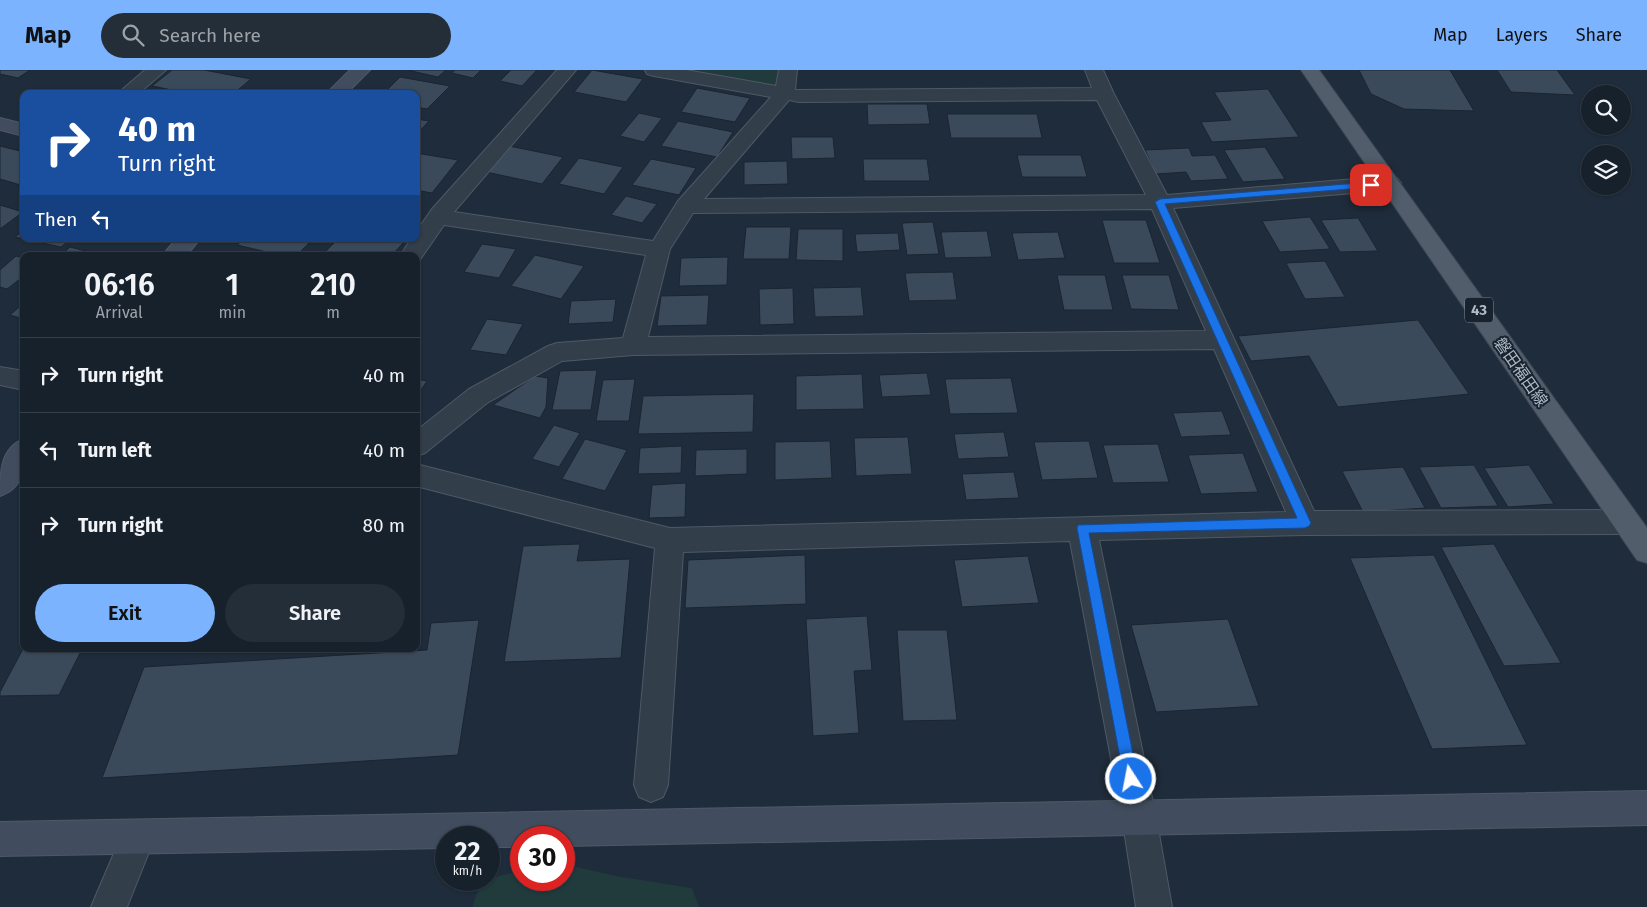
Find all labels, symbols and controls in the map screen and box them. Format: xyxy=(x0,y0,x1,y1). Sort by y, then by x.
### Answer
search box xyxy=(101,13,451,58)
text: Map xyxy=(25,21,71,49)
icon: search xyxy=(119,21,147,49)
text: Search here xyxy=(159,24,261,47)
text: Map xyxy=(1433,24,1468,46)
text: Layers xyxy=(1496,24,1548,46)
text: Share xyxy=(1576,24,1622,46)
map controls xyxy=(1581,85,1631,195)
button: search xyxy=(1581,85,1631,135)
text: 40 m xyxy=(118,108,196,150)
icon: right xyxy=(35,110,100,175)
button: layers xyxy=(1581,145,1631,195)
text: Turn right xyxy=(118,150,215,177)
pin xyxy=(1350,164,1392,206)
icon: arrive xyxy=(1357,171,1385,199)
icon: left xyxy=(87,205,115,233)
text: Then xyxy=(35,208,77,231)
text: 06:16 xyxy=(84,267,155,303)
text: 1 xyxy=(226,267,239,303)
text: 210 xyxy=(310,267,356,303)
road number: 43 xyxy=(1465,298,1493,322)
text: Arrival xyxy=(96,303,143,322)
text: min xyxy=(219,303,246,322)
text: m xyxy=(326,303,340,322)
street label: 磐田福田線 xyxy=(1490,334,1552,410)
icon: right xyxy=(35,361,63,389)
text: Turn right xyxy=(78,364,163,387)
text: 40 m xyxy=(363,364,405,387)
icon: left xyxy=(35,436,63,464)
text: Turn left xyxy=(78,439,152,462)
text: 40 m xyxy=(363,439,405,462)
icon: right xyxy=(35,511,63,539)
text: Turn right xyxy=(78,514,163,537)
text: 80 m xyxy=(363,514,405,537)
button: Exit xyxy=(35,584,215,642)
button: Share xyxy=(225,584,405,642)
position arrow xyxy=(1104,752,1156,804)
speed limit sign: 30 xyxy=(510,826,575,891)
text: 22 xyxy=(455,837,480,867)
text: km/h xyxy=(453,864,482,878)

